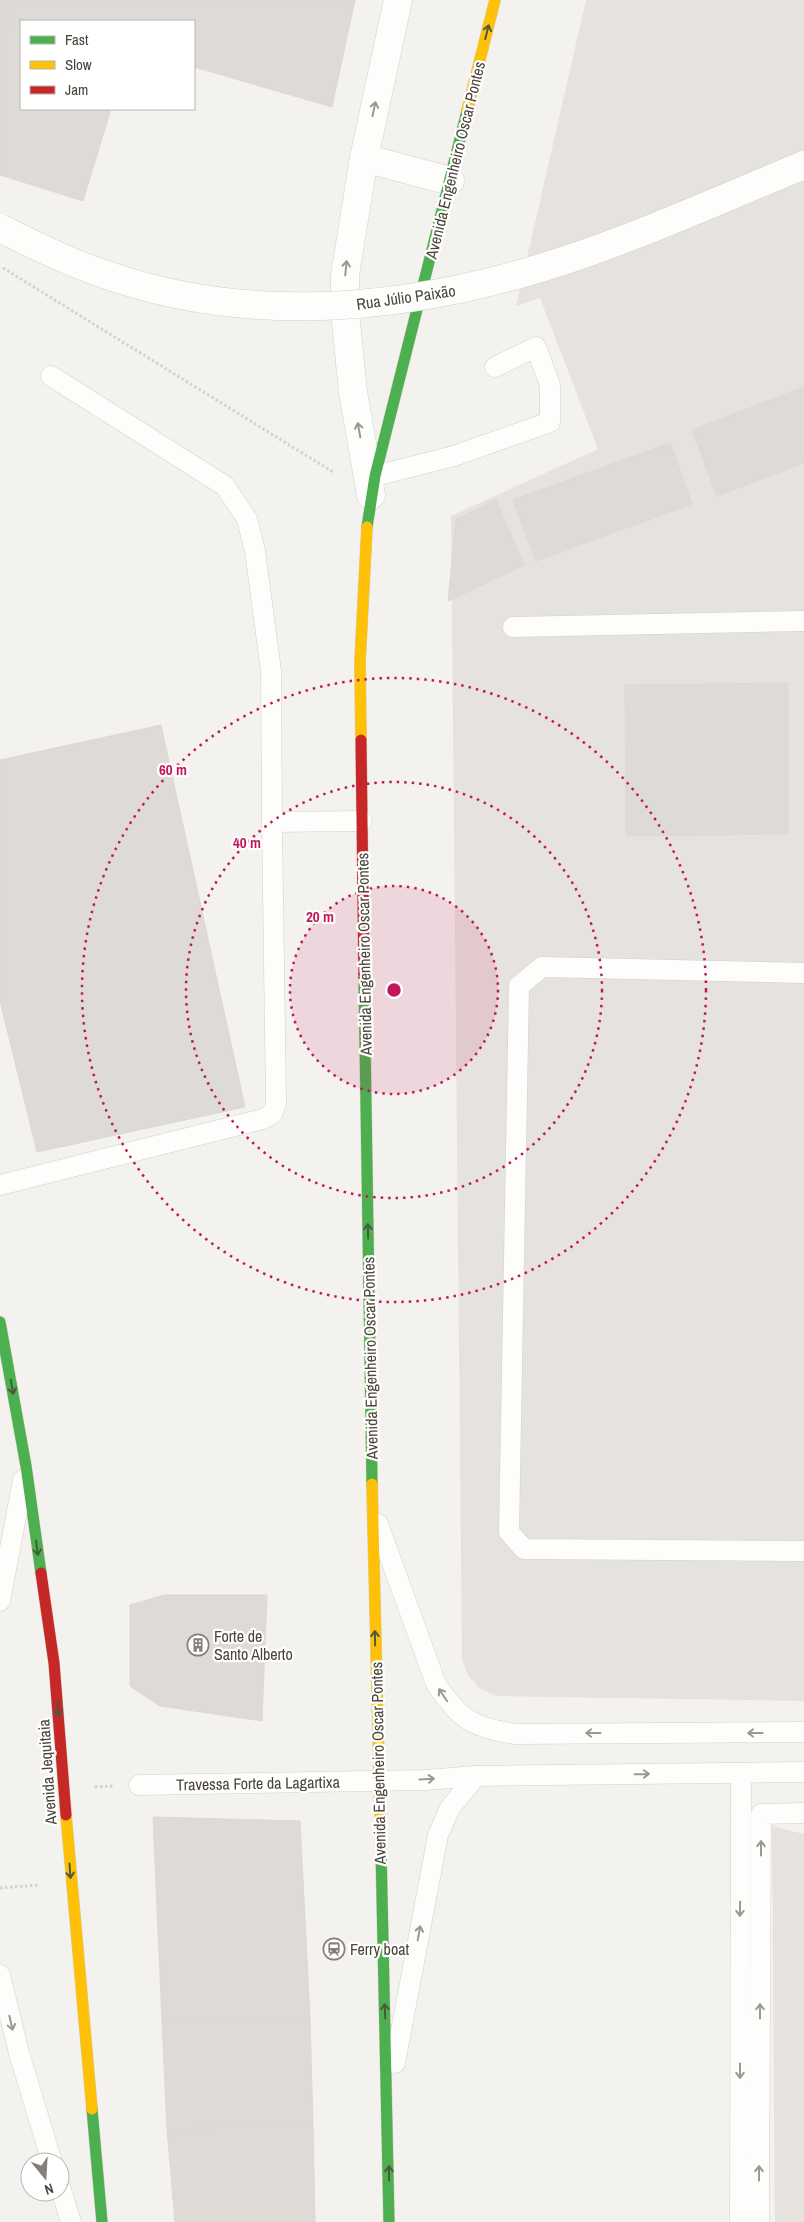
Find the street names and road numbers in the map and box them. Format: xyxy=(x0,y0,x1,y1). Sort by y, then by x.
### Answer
street label: Avenida Engenheiro Oscar Pontes xyxy=(420,59,490,262)
street label: Rua Júlio Paixão xyxy=(355,279,457,315)
street label: Avenida Engenheiro Oscar Pontes xyxy=(351,853,377,1056)
street label: Avenida Engenheiro Oscar Pontes xyxy=(357,1257,383,1460)
street label: Avenida Engenheiro Oscar Pontes xyxy=(365,1662,391,1865)
street label: Avenida Jequitaia xyxy=(32,1718,62,1826)
street label: Travessa Forte da Lagartixa xyxy=(176,1771,341,1795)

